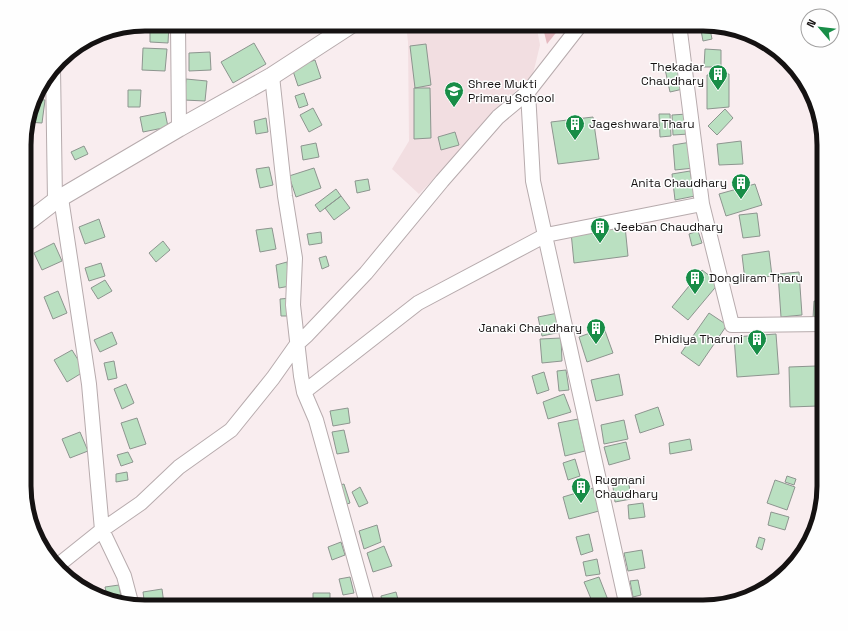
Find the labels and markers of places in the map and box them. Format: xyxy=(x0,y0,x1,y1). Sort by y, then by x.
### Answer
place label: Thekadar Chaudhary xyxy=(641,59,704,89)
building icon: Thekadar Chaudhary xyxy=(707,63,729,91)
place label: Shree Mukti Primary School xyxy=(468,76,555,106)
school or university icon: Shree Mukti Primary School xyxy=(443,80,465,108)
building icon: Jageshwara Tharu xyxy=(564,113,586,141)
place label: Jageshwara Tharu xyxy=(589,116,695,132)
building icon: Anita Chaudhary xyxy=(730,172,752,200)
place label: Anita Chaudhary xyxy=(631,175,727,191)
building icon: Jeeban Chaudhary xyxy=(589,216,611,244)
place label: Jeeban Chaudhary xyxy=(614,219,723,235)
building icon: Dongliram Tharu xyxy=(684,267,706,295)
place label: Dongliram Tharu xyxy=(709,270,803,286)
building icon: Janaki Chaudhary xyxy=(585,317,607,345)
place label: Janaki Chaudhary xyxy=(479,320,582,336)
building icon: Phidiya Tharuni xyxy=(746,328,768,356)
place label: Phidiya Tharuni xyxy=(654,331,743,347)
place label: Rugmani Chaudhary xyxy=(595,472,658,502)
building icon: Rugmani Chaudhary xyxy=(570,476,592,504)

